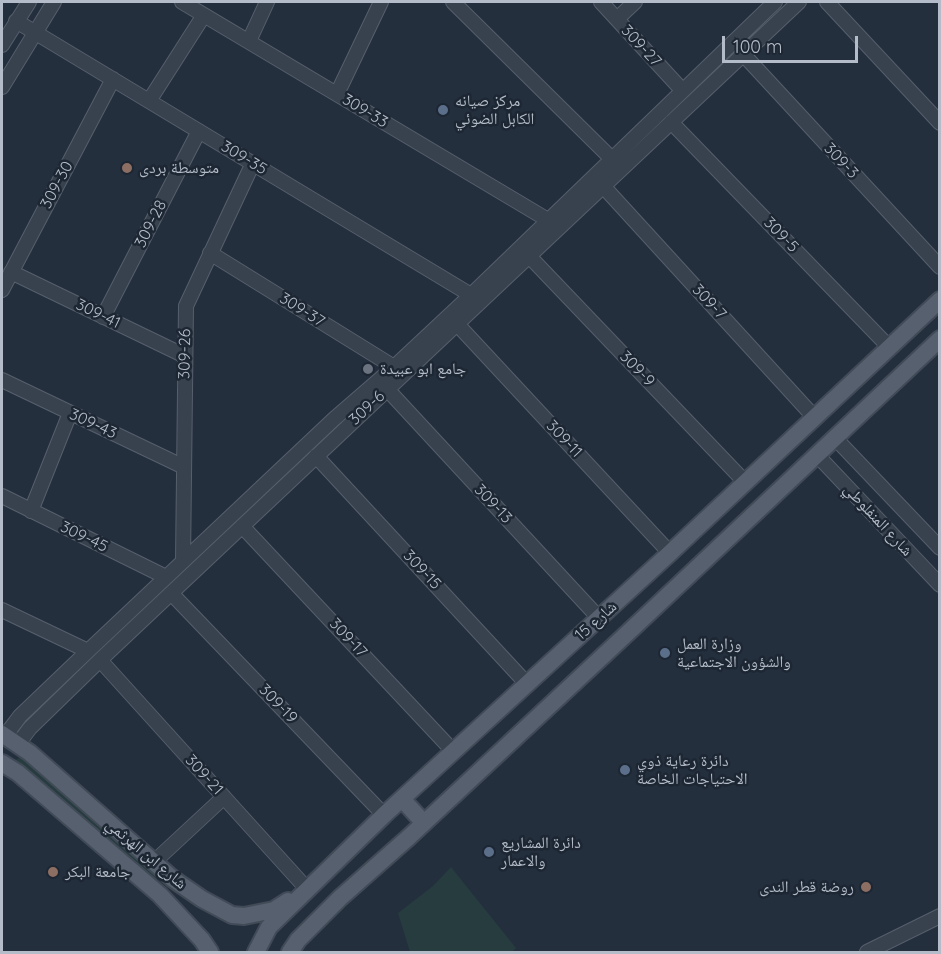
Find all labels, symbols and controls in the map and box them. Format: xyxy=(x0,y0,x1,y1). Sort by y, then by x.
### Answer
street label: 309-27 xyxy=(617,21,665,71)
scale bar xyxy=(725,24,862,62)
text: 100 m xyxy=(733,35,782,58)
street label: 309-33 xyxy=(339,90,391,132)
place label: مركز صيانه الكابل الضوئي xyxy=(455,91,534,129)
marker: مركز صيانه الكابل الضوئي xyxy=(436,103,450,117)
street label: 309-35 xyxy=(218,137,270,179)
street label: 309-3 xyxy=(820,139,862,183)
street label: 309-30 xyxy=(37,158,77,212)
place label: متوسطة بردى xyxy=(139,158,219,178)
marker: متوسطة بردى xyxy=(120,161,134,175)
street label: 309-28 xyxy=(131,197,171,251)
street label: 309-5 xyxy=(760,213,802,257)
street label: 309-7 xyxy=(688,280,730,324)
street label: 309-37 xyxy=(276,289,328,331)
street label: 309-41 xyxy=(73,295,123,333)
street label: 309-26 xyxy=(175,329,195,379)
street label: 309-9 xyxy=(616,347,658,391)
place label: جامع ابو عبيدة xyxy=(380,359,466,379)
marker: جامع ابو عبيدة xyxy=(361,362,375,376)
street label: 309-6 xyxy=(345,387,389,429)
street label: 309-43 xyxy=(66,405,120,443)
street label: 309-11 xyxy=(542,416,586,462)
street label: 309-13 xyxy=(470,480,516,528)
street label: شارع المنفلوطي xyxy=(839,480,917,560)
street label: 309-45 xyxy=(57,517,111,557)
street label: 309-15 xyxy=(399,546,445,594)
street label: شارع 15 xyxy=(571,597,621,645)
street label: 309-17 xyxy=(325,614,371,662)
place label: وزارة العمل والشؤون الاجتماعية xyxy=(677,634,791,672)
marker: وزارة العمل والشؤون الاجتماعية xyxy=(658,646,672,660)
street label: 309-19 xyxy=(255,680,301,728)
street label: 309-21 xyxy=(181,751,227,799)
place label: دائرة رعاية ذوي الاحتياجات الخاصة xyxy=(637,751,747,789)
marker: دائرة رعاية ذوي الاحتياجات الخاصة xyxy=(618,763,632,777)
street label: شارع ابن الهرثمي xyxy=(102,815,190,893)
place label: دائرة المشاريع والاعمار xyxy=(501,833,581,871)
marker: دائرة المشاريع والاعمار xyxy=(482,845,496,859)
place label: جامعة البكر xyxy=(65,862,130,882)
marker: جامعة البكر xyxy=(46,865,60,879)
place label: روضة قطر الندى xyxy=(759,877,854,897)
marker: روضة قطر الندى xyxy=(859,880,873,894)

